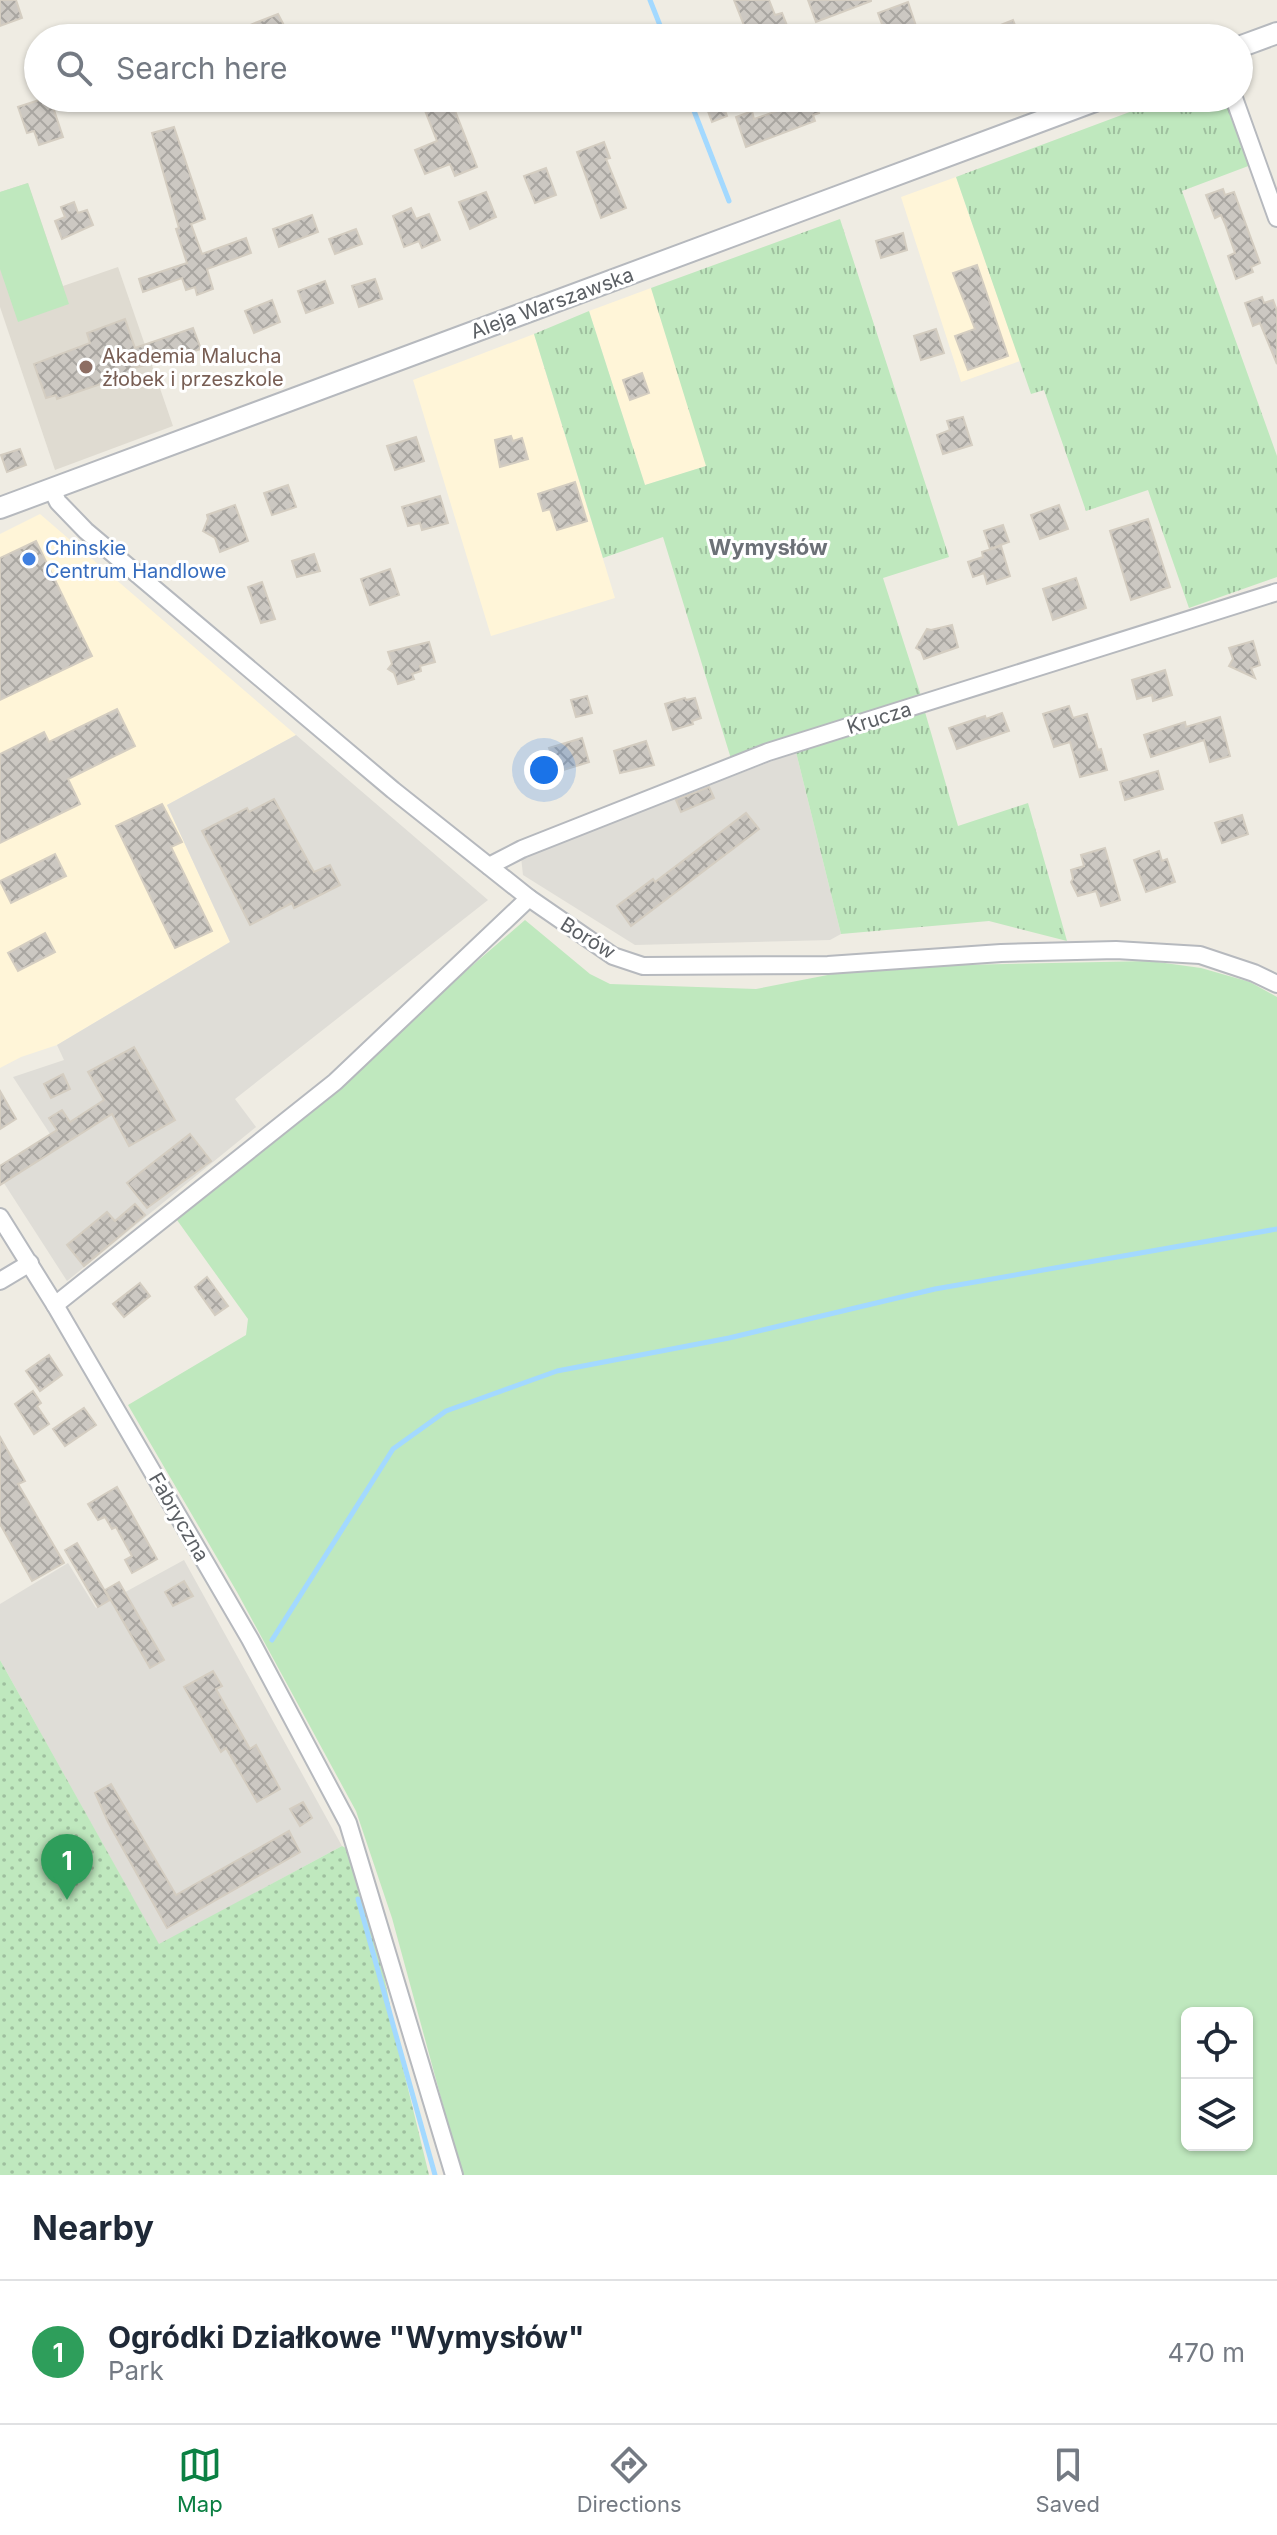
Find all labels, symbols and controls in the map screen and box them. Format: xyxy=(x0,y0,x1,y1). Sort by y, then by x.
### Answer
search box xyxy=(24,24,1253,112)
icon: search xyxy=(52,46,96,90)
text: Search here xyxy=(116,50,288,86)
street label: Aleja Warszawska xyxy=(467,262,637,344)
place label: Akademia Malucha żłobek i przeszkole xyxy=(102,344,284,391)
marker: Akademia Malucha żłobek i przeszkole xyxy=(77,358,95,376)
district label: Wymysłów xyxy=(708,534,828,560)
place label: Chinskie Centrum Handlowe xyxy=(45,536,226,583)
marker: Chinskie Centrum Handlowe xyxy=(20,550,38,568)
street label: Krucza xyxy=(844,697,914,739)
your location xyxy=(524,750,564,790)
street label: Borów xyxy=(556,912,620,964)
street label: Fabryczna xyxy=(144,1468,214,1566)
pin: 1 xyxy=(41,1834,93,1900)
map controls xyxy=(1181,2007,1253,2151)
button: locate xyxy=(1181,2007,1253,2079)
button: layers xyxy=(1181,2079,1253,2151)
text: Nearby xyxy=(32,2207,154,2248)
text: Ogródki Działkowe "Wymysłów" xyxy=(108,2319,584,2355)
text: 1 xyxy=(52,2337,64,2368)
text: 470 m xyxy=(1167,2337,1245,2368)
text: Park xyxy=(108,2355,164,2386)
tab: Map xyxy=(177,2443,223,2517)
tab: Directions xyxy=(577,2443,682,2517)
tab: Saved xyxy=(1036,2443,1100,2517)

